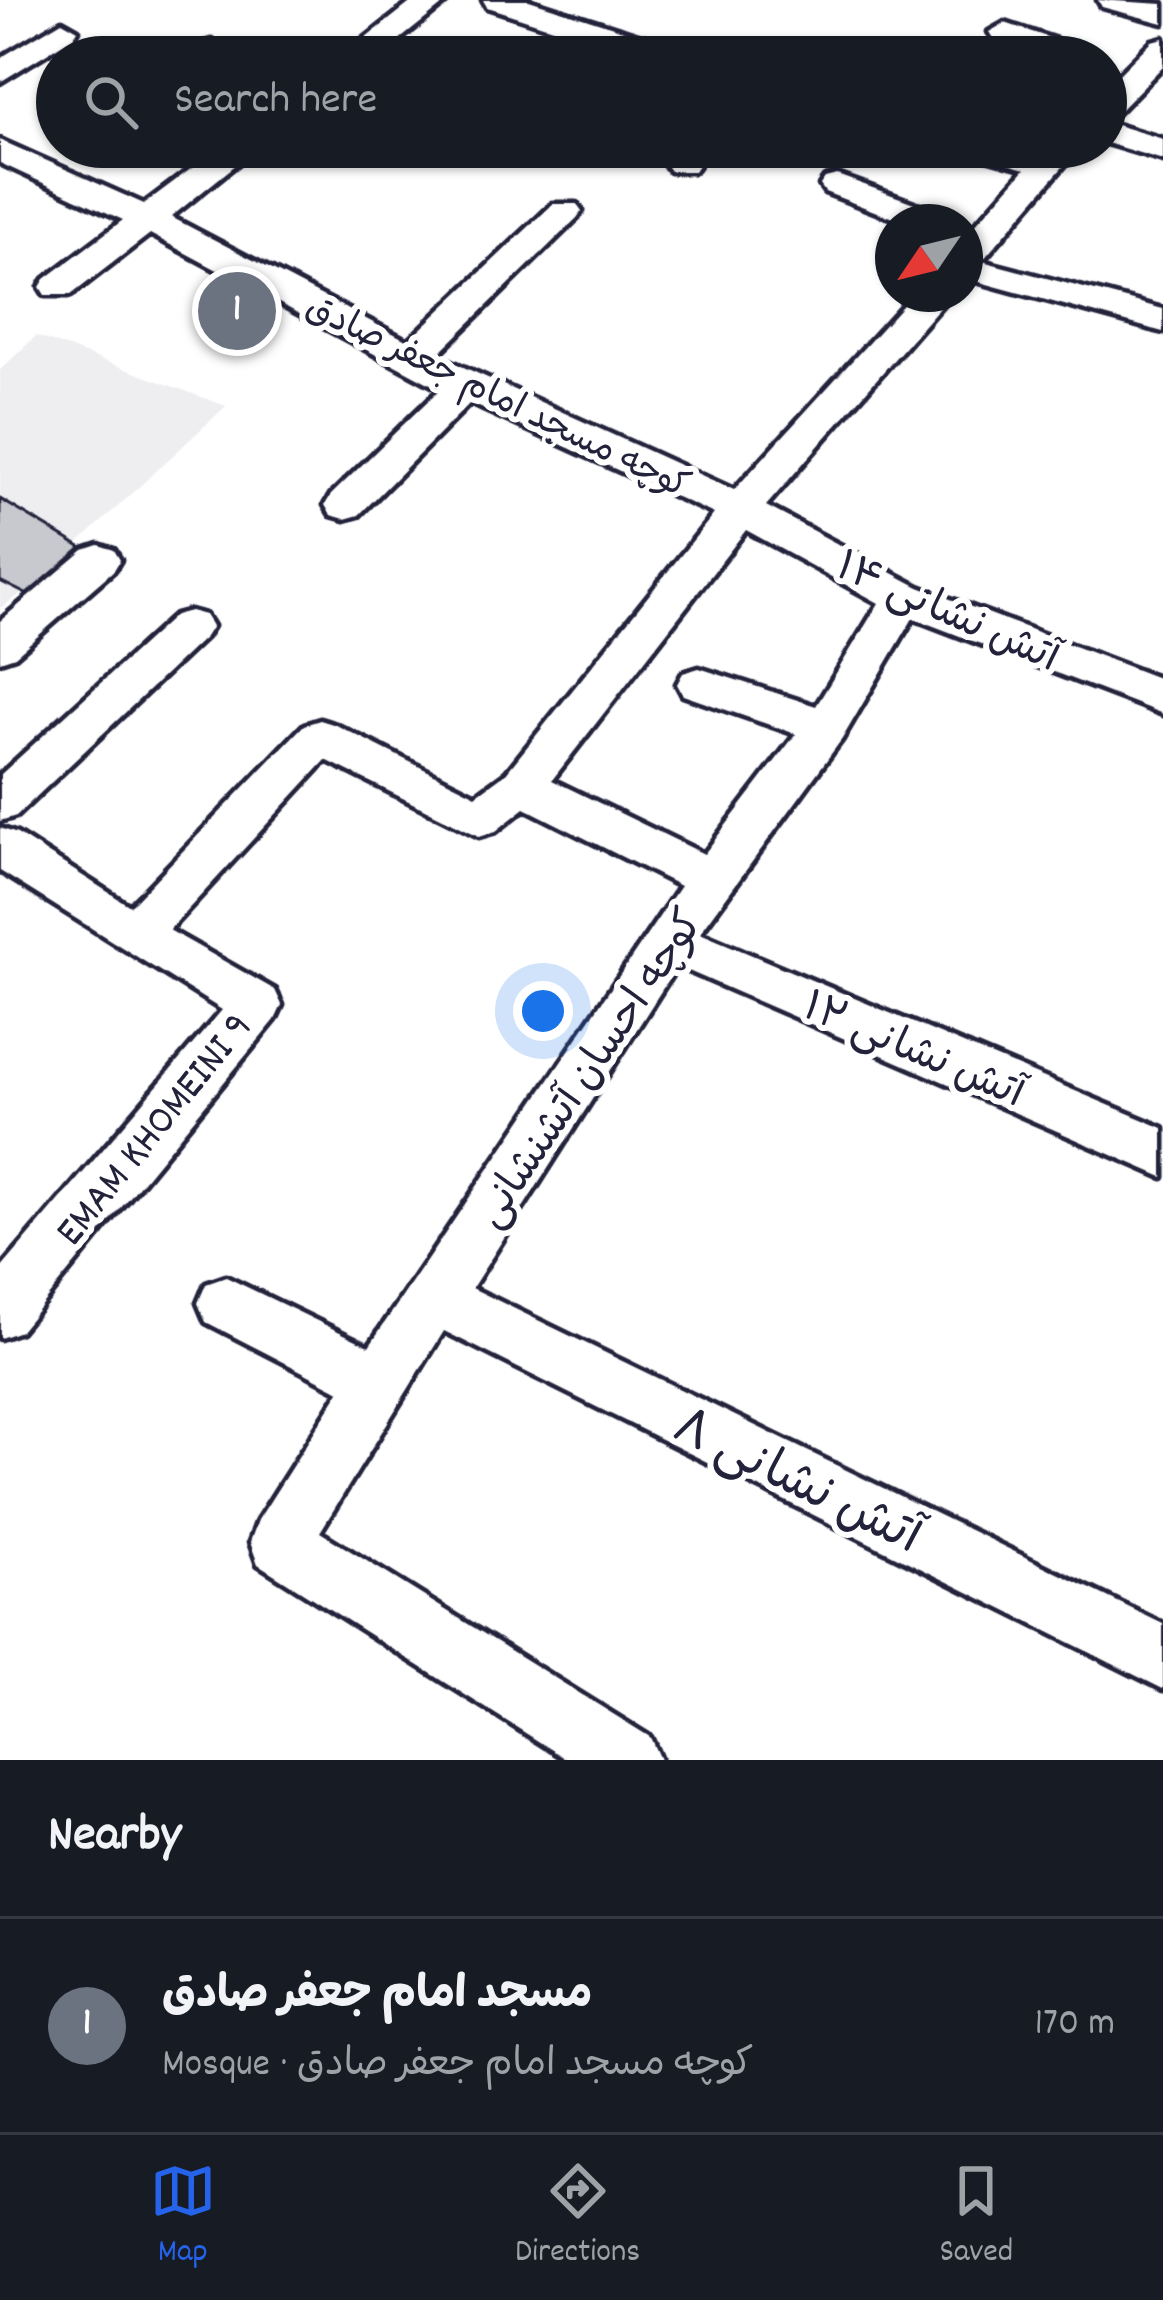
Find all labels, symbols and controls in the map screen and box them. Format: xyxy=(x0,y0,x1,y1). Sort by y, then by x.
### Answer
search box xyxy=(36,36,1127,168)
icon: search xyxy=(78,69,144,135)
text: Search here xyxy=(174,70,377,134)
north arrow xyxy=(875,204,983,312)
pin: 1 xyxy=(198,266,276,356)
street label: کوچه مسجد امام جعفر صادق xyxy=(296,284,697,515)
street label: آتش نشانی ۱۴ xyxy=(825,539,1069,692)
street label: کوچه احسان آتشنشانی xyxy=(464,900,722,1242)
street label: آتش نشانی ۱۲ xyxy=(792,980,1034,1128)
your location xyxy=(513,981,573,1041)
street label: EMAM KHOMEINI 9 xyxy=(43,1002,269,1261)
street label: آتش نشانی ۸ xyxy=(659,1394,934,1578)
text: Nearby xyxy=(48,1802,181,1874)
text: مسجد امام جعفر صادق xyxy=(162,1965,592,2029)
text: 1 xyxy=(83,1998,91,2053)
text: 170 m xyxy=(1035,1998,1115,2053)
text: Mosque · کوچه مسجد امام جعفر صادق xyxy=(162,2039,753,2094)
tab: Map xyxy=(150,2158,216,2277)
tab: Directions xyxy=(515,2158,640,2277)
tab: Saved xyxy=(940,2158,1013,2277)

